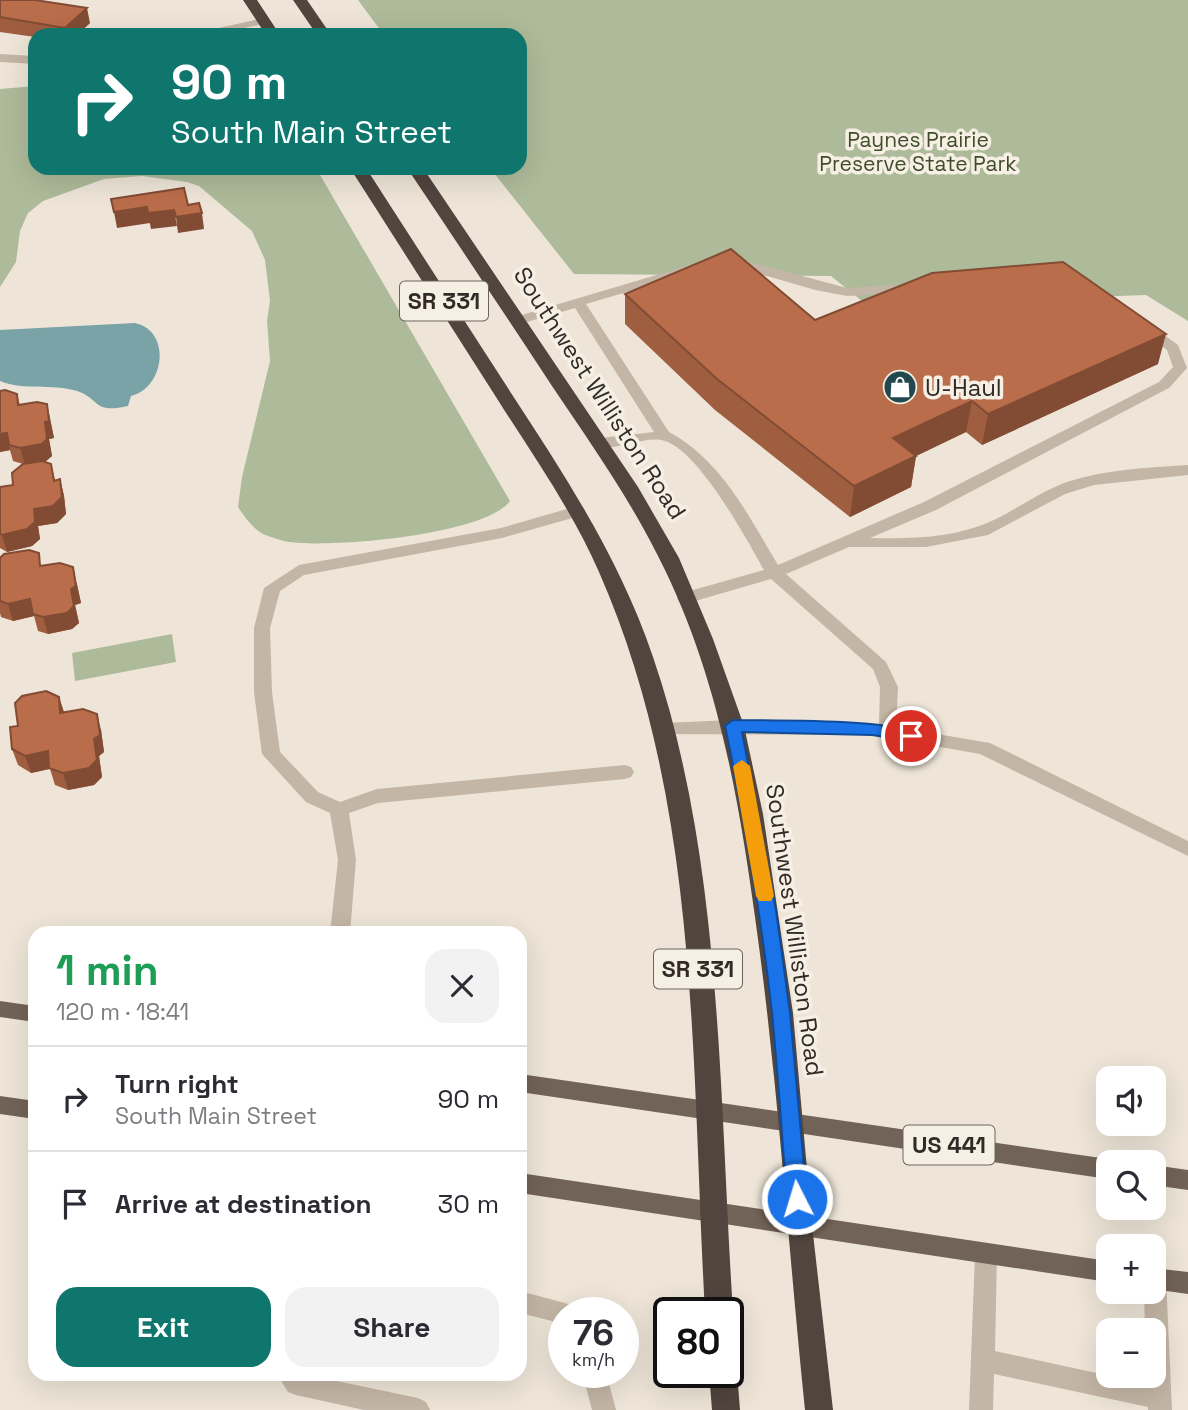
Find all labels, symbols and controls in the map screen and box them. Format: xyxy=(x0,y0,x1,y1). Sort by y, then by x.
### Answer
text: 90 m xyxy=(171,51,287,113)
icon: right xyxy=(56,56,147,147)
text: South Main Street xyxy=(171,112,452,152)
park label: Paynes Prairie Preserve State Park xyxy=(819,126,1017,177)
street label: Southwest Williston Road xyxy=(507,261,693,525)
road number: SR 331 xyxy=(400,282,488,320)
shop icon: U-Haul xyxy=(881,368,919,406)
place label: U-Haul xyxy=(925,372,1002,403)
pin xyxy=(881,706,941,766)
icon: arrive xyxy=(892,717,930,755)
street label: Southwest Williston Road xyxy=(759,782,831,1078)
text: 1 min xyxy=(56,944,159,997)
button: close xyxy=(425,949,499,1023)
road number: SR 331 xyxy=(654,950,742,988)
text: 120 m · 18:41 xyxy=(56,997,189,1027)
map controls xyxy=(1096,1066,1166,1388)
button: sound xyxy=(1096,1066,1166,1136)
text: Turn right xyxy=(115,1067,239,1101)
icon: right xyxy=(56,1080,94,1118)
text: 90 m xyxy=(437,1082,499,1116)
text: South Main Street xyxy=(115,1101,317,1131)
road number: US 441 xyxy=(904,1126,995,1164)
button: search xyxy=(1096,1150,1166,1220)
position arrow xyxy=(760,1162,834,1236)
icon: arrive xyxy=(56,1185,94,1223)
text: Arrive at destination xyxy=(115,1187,372,1221)
text: 30 m xyxy=(438,1187,499,1221)
button: + xyxy=(1096,1234,1166,1304)
button: Exit xyxy=(56,1287,271,1367)
button: Share xyxy=(285,1287,499,1367)
speed limit sign: 80 xyxy=(653,1297,744,1388)
text: 76 xyxy=(573,1311,614,1355)
button: − xyxy=(1096,1318,1166,1388)
text: km/h xyxy=(572,1348,615,1371)

